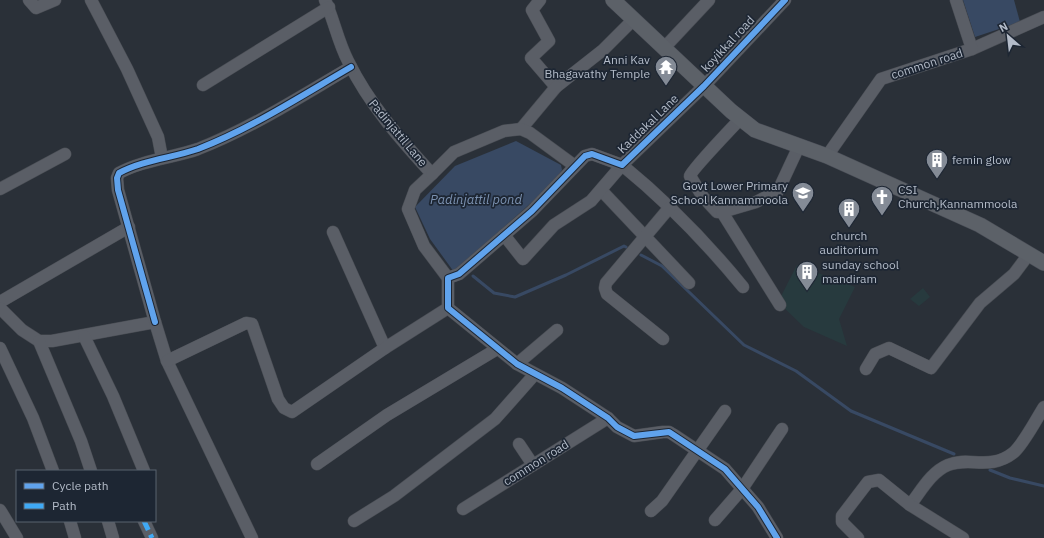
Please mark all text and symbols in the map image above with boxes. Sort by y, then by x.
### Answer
street label: koyikkal road [698,12,757,75]
north arrow [988,16,1028,56]
text: N [997,19,1010,35]
street label: common road [889,45,965,82]
place label: Anni Kav Bhagavathy Temple [544,52,650,81]
temple icon: Anni Kav Bhagavathy Temple [653,54,679,87]
street label: Kaddakal Lane [614,91,681,156]
street label: Padinjattil Lane [366,96,431,170]
building icon: femin glow [924,147,950,180]
place label: femin glow [952,152,1011,167]
place label: Govt Lower Primary School Kannammoola [671,178,789,207]
school or university icon: Govt Lower Primary School Kannammoola [790,180,816,213]
place label: CSI Church,Kannammoola [898,182,1018,211]
church icon: CSI Church,Kannammoola [869,184,895,217]
water label: Padinjattil pond [430,191,522,208]
building icon: church auditorium [836,196,862,229]
place label: church auditorium [820,228,878,257]
place label: sunday school mandiram [822,257,899,286]
building icon: sunday school mandiram [794,259,820,292]
street label: common road [500,436,571,489]
legend [16,470,156,522]
text: Cycle path [52,478,109,493]
text: Path [52,498,77,513]

